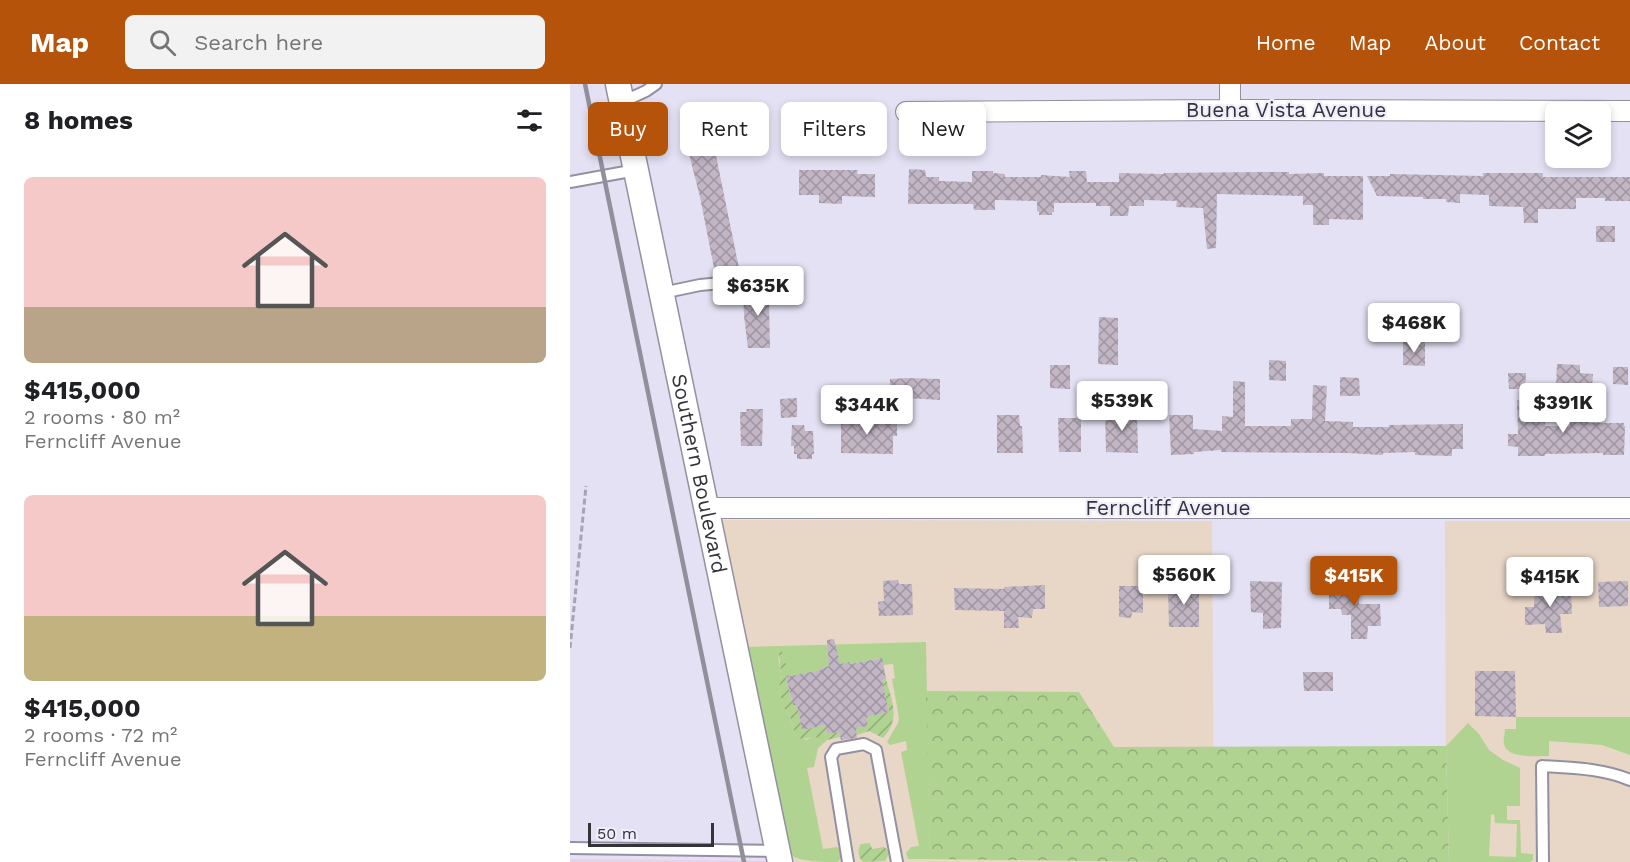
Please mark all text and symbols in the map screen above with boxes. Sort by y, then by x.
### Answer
search box [125,15,545,69]
text: Map [30,26,89,59]
icon: search [146,26,179,59]
text: Search here [194,30,323,55]
text: Home [1256,30,1316,55]
text: Map [1349,30,1392,55]
text: About [1425,30,1486,55]
text: Contact [1519,30,1600,55]
street label: Buena Vista Avenue [1186,97,1386,122]
chip: Buy [588,102,668,156]
chip: Rent [680,102,769,156]
chip: Filters [781,102,887,156]
chip: New [899,102,986,156]
map controls [1545,102,1611,168]
button: layers [1545,102,1611,168]
icon: filters [513,104,546,137]
text: 8 homes [24,105,133,135]
icon: home [231,216,339,324]
pin: $635K [716,266,800,317]
text: $635K [727,273,789,297]
pin: $468K [1372,303,1456,354]
text: $468K [1382,310,1446,334]
street label: Southern Boulevard [667,372,733,576]
text: $415,000 [24,375,141,405]
pin: $539K [1080,381,1164,432]
pin: $391K [1521,383,1605,434]
pin: $344K [825,385,909,436]
text: $539K [1091,388,1153,412]
text: $391K [1533,390,1593,414]
text: $344K [835,392,899,416]
text: 2 rooms · 80 m² [24,405,180,429]
text: Ferncliff Avenue [24,429,182,453]
street label: Ferncliff Avenue [1085,495,1251,520]
icon: home [231,534,339,642]
pin: $560K [1142,555,1226,606]
pin: $415K [1312,556,1396,607]
pin: $415K [1508,557,1592,608]
text: $560K [1152,562,1216,586]
text: $415K [1324,563,1384,587]
text: $415K [1520,564,1580,588]
text: $415,000 [24,693,141,723]
text: 2 rooms · 72 m² [24,723,177,747]
text: Ferncliff Avenue [24,747,182,771]
scale bar [588,820,714,848]
text: 50 m [597,824,637,843]

